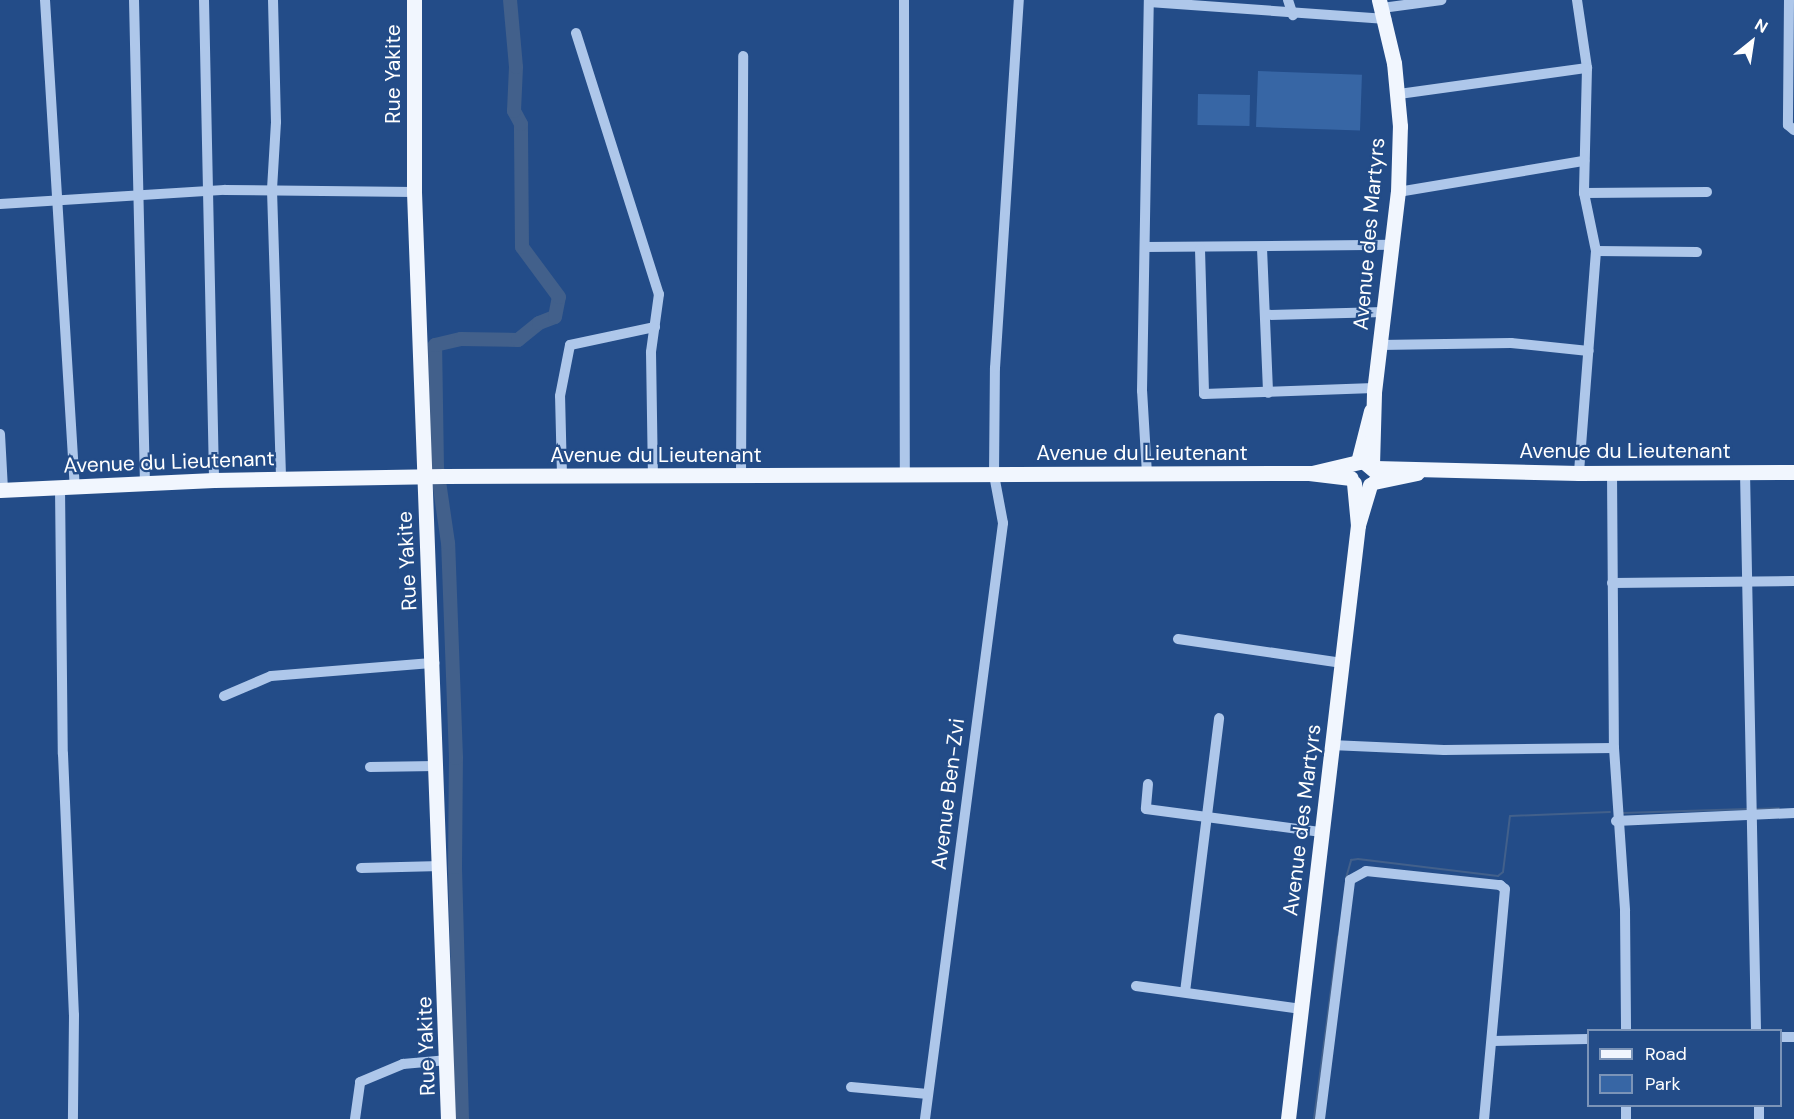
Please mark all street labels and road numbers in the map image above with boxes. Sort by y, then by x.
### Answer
street label: Rue Yakite [380,24,406,124]
street label: Avenue des Martyrs [1348,137,1390,331]
street label: Avenue du Lieutenant [1519,438,1731,464]
street label: Avenue du Lieutenant [1036,440,1248,466]
street label: Avenue du Lieutenant [550,442,762,468]
street label: Avenue du Lieutenant [63,446,275,478]
street label: Rue Yakite [392,511,422,611]
street label: Avenue Ben-Zvi [926,717,970,871]
street label: Avenue des Martyrs [1278,723,1326,917]
street label: Rue Yakite [412,996,440,1096]

